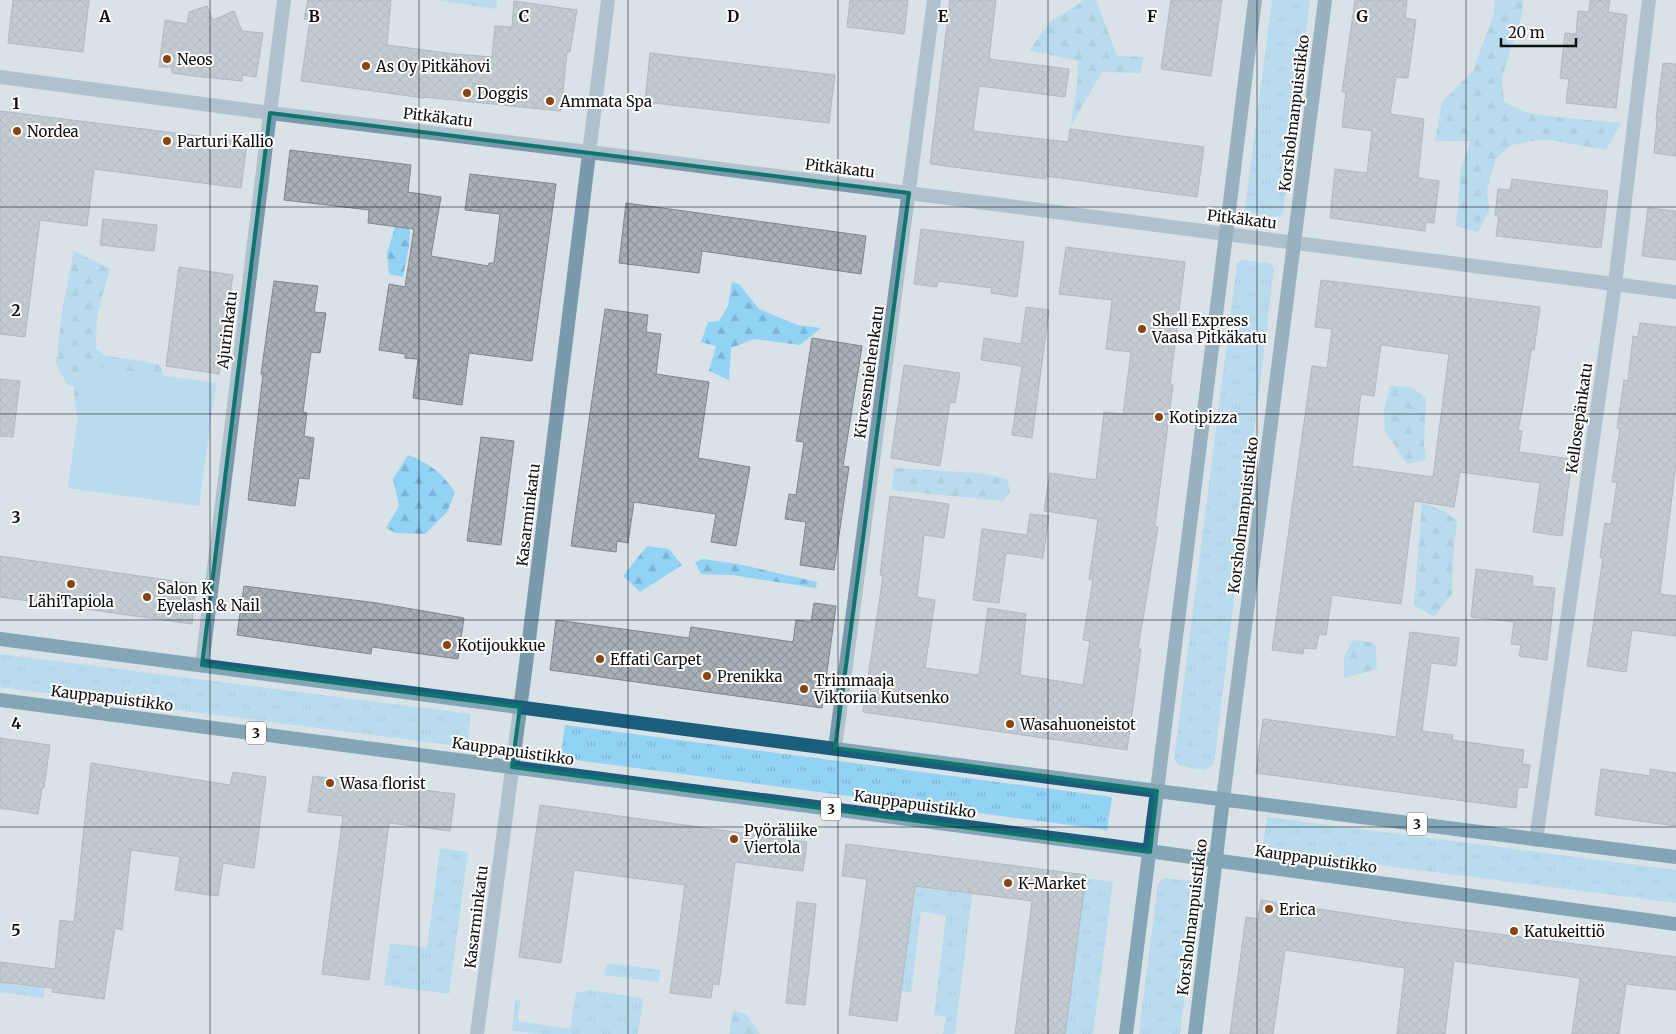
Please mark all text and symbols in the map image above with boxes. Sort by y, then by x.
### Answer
text: A [98,6,111,26]
text: B [308,6,320,26]
text: C [519,6,529,26]
text: D [727,6,739,26]
text: E [938,6,949,26]
text: F [1147,6,1157,26]
text: G [1356,6,1368,26]
scale bar [1501,15,1576,47]
text: 20 m [1508,23,1545,42]
street label: Korsholmanpuistikko [1275,33,1313,192]
place label: Neos [177,50,213,69]
marker: Neos [161,53,173,65]
place label: As Oy Pitkähovi [375,57,491,76]
marker: As Oy Pitkähovi [360,60,372,72]
place label: Doggis [477,84,528,103]
marker: Doggis [461,87,473,99]
place label: Ammata Spa [559,92,652,111]
text: 1 [12,93,20,113]
marker: Ammata Spa [544,95,556,107]
street label: Pitkäkatu [402,103,474,131]
place label: Nordea [27,122,78,141]
marker: Nordea [11,125,23,137]
place label: Parturi Kallio [177,132,274,151]
marker: Parturi Kallio [161,135,173,147]
street label: Pitkäkatu [804,154,876,182]
street label: Pitkäkatu [1206,205,1278,233]
street label: Ajurinkatu [213,290,241,371]
text: 2 [11,300,21,320]
street label: Kirvesmiehenkatu [850,304,888,440]
place label: Shell Express Vaasa Pitkäkatu [1151,311,1267,347]
marker: Shell Express Vaasa Pitkäkatu [1136,323,1148,335]
street label: Kellosepänkatu [1562,361,1596,475]
place label: Kotipizza [1169,408,1238,427]
marker: Kotipizza [1153,411,1165,423]
street label: Korsholmanpuistikko [1224,435,1262,594]
street label: Kasarminkatu [512,462,544,568]
text: 3 [11,507,21,527]
marker: LähiTapiola [65,578,77,590]
place label: Salon K Eyelash & Nail [157,579,260,615]
marker: Salon K Eyelash & Nail [141,591,153,603]
place label: LähiTapiola [28,592,114,611]
place label: Kotijoukkue [457,636,546,655]
marker: Kotijoukkue [441,639,453,651]
place label: Effati Carpet [610,650,702,669]
marker: Effati Carpet [594,653,606,665]
place label: Prenikka [717,667,783,686]
marker: Prenikka [701,670,713,682]
place label: Trimmaaja Viktoriia Kutsenko [813,671,949,707]
street label: Kauppapuistikko [50,681,175,715]
marker: Trimmaaja Viktoriia Kutsenko [798,683,810,695]
text: 4 [11,713,21,733]
place label: Wasahuoneistot [1019,715,1136,734]
marker: Wasahuoneistot [1004,718,1016,730]
road number: 3 [246,721,266,744]
street label: Kauppapuistikko [451,733,576,769]
place label: Wasa florist [339,774,426,793]
marker: Wasa florist [324,777,336,789]
street label: Kauppapuistikko [853,786,978,822]
road number: 3 [821,798,841,821]
road number: 3 [1407,812,1427,836]
place label: Pyöräliike Viertola [743,821,817,857]
marker: Pyöräliike Viertola [728,833,740,845]
street label: Korsholmanpuistikko [1173,837,1211,996]
street label: Kauppapuistikko [1254,841,1379,877]
street label: Kasarminkatu [460,864,492,970]
place label: K-Market [1018,874,1086,893]
marker: K-Market [1002,877,1014,889]
place label: Erica [1279,900,1316,919]
marker: Erica [1263,903,1275,915]
text: 5 [11,920,21,940]
place label: Katukeittiö [1524,922,1605,941]
marker: Katukeittiö [1508,925,1520,937]

